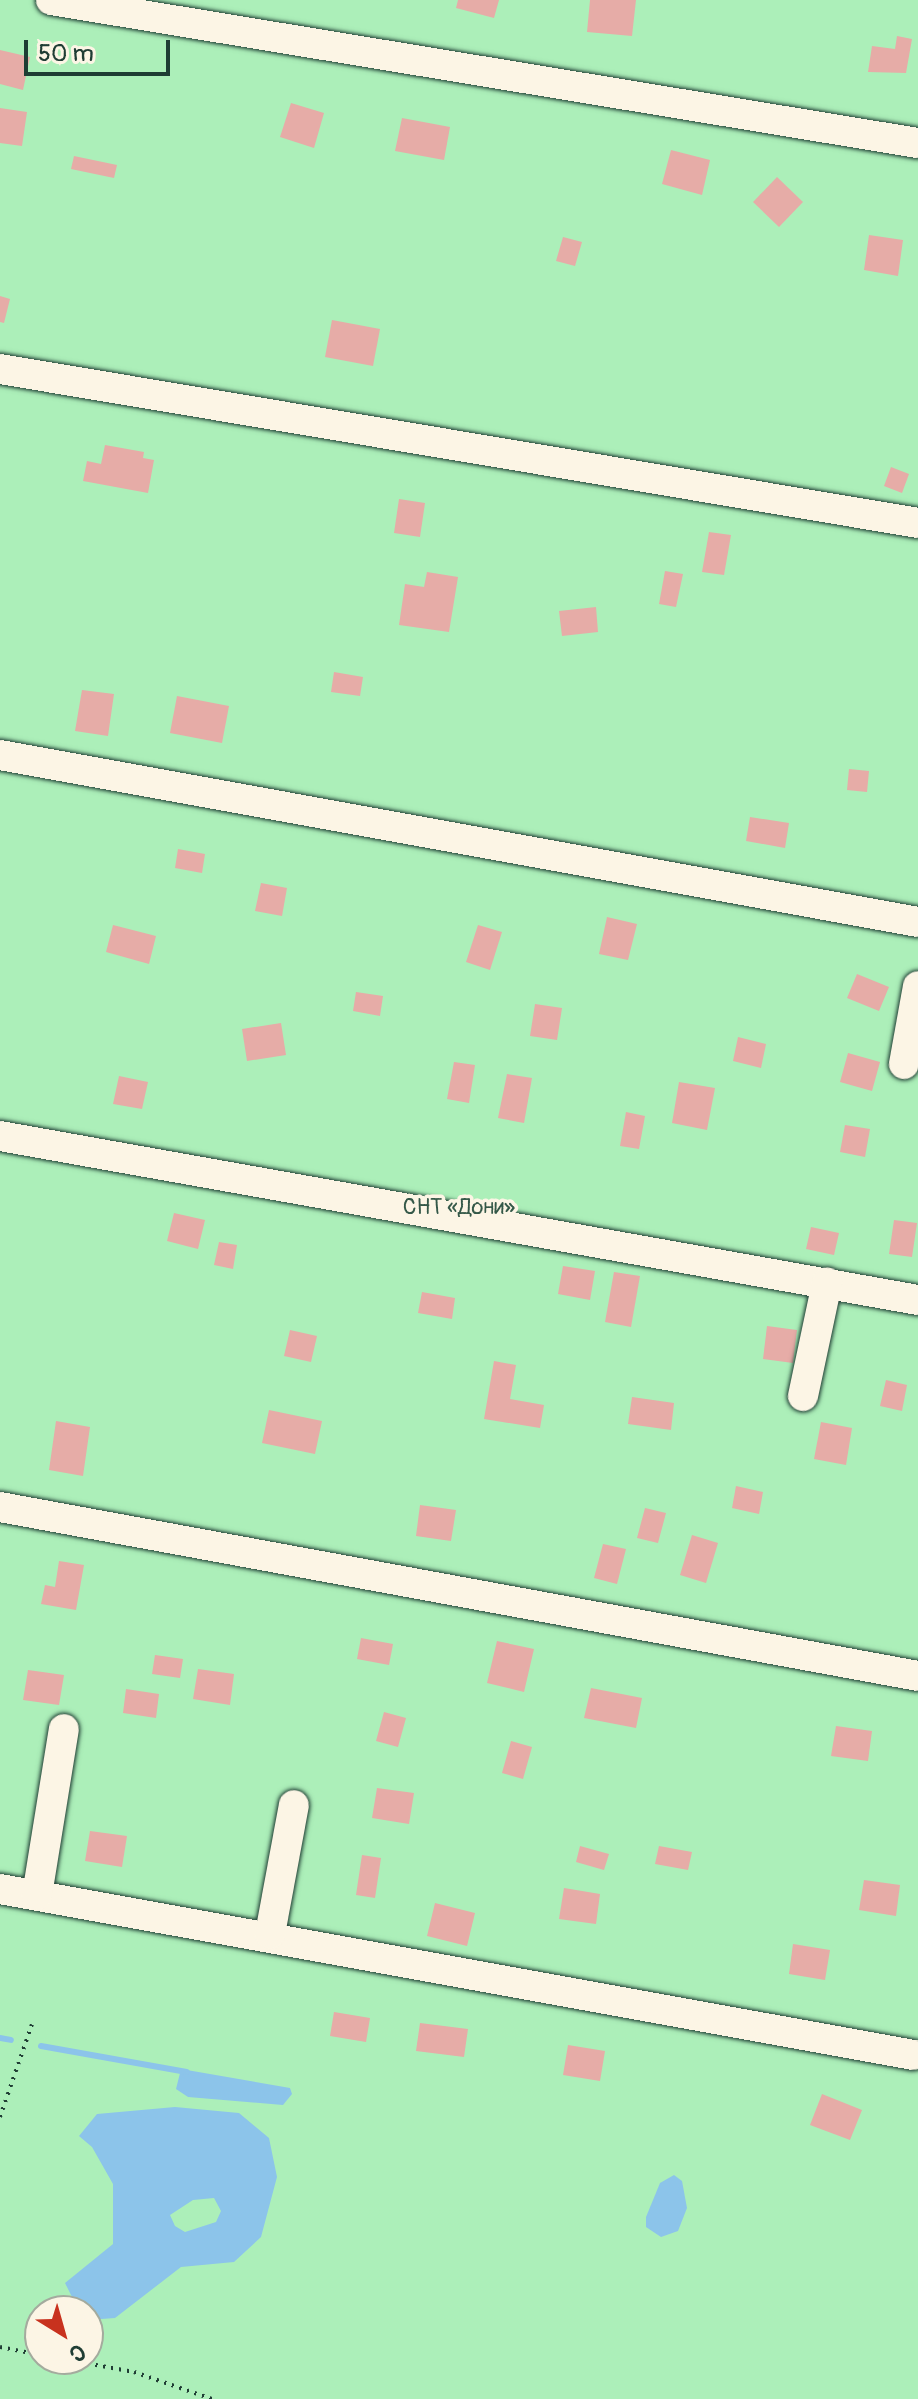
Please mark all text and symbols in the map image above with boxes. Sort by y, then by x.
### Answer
scale bar [28,24,174,74]
text: 50 m [38,39,94,68]
park label: СНТ «Дони» [403,1195,515,1221]
north arrow [24,2295,104,2375]
text: С [63,2337,91,2368]

